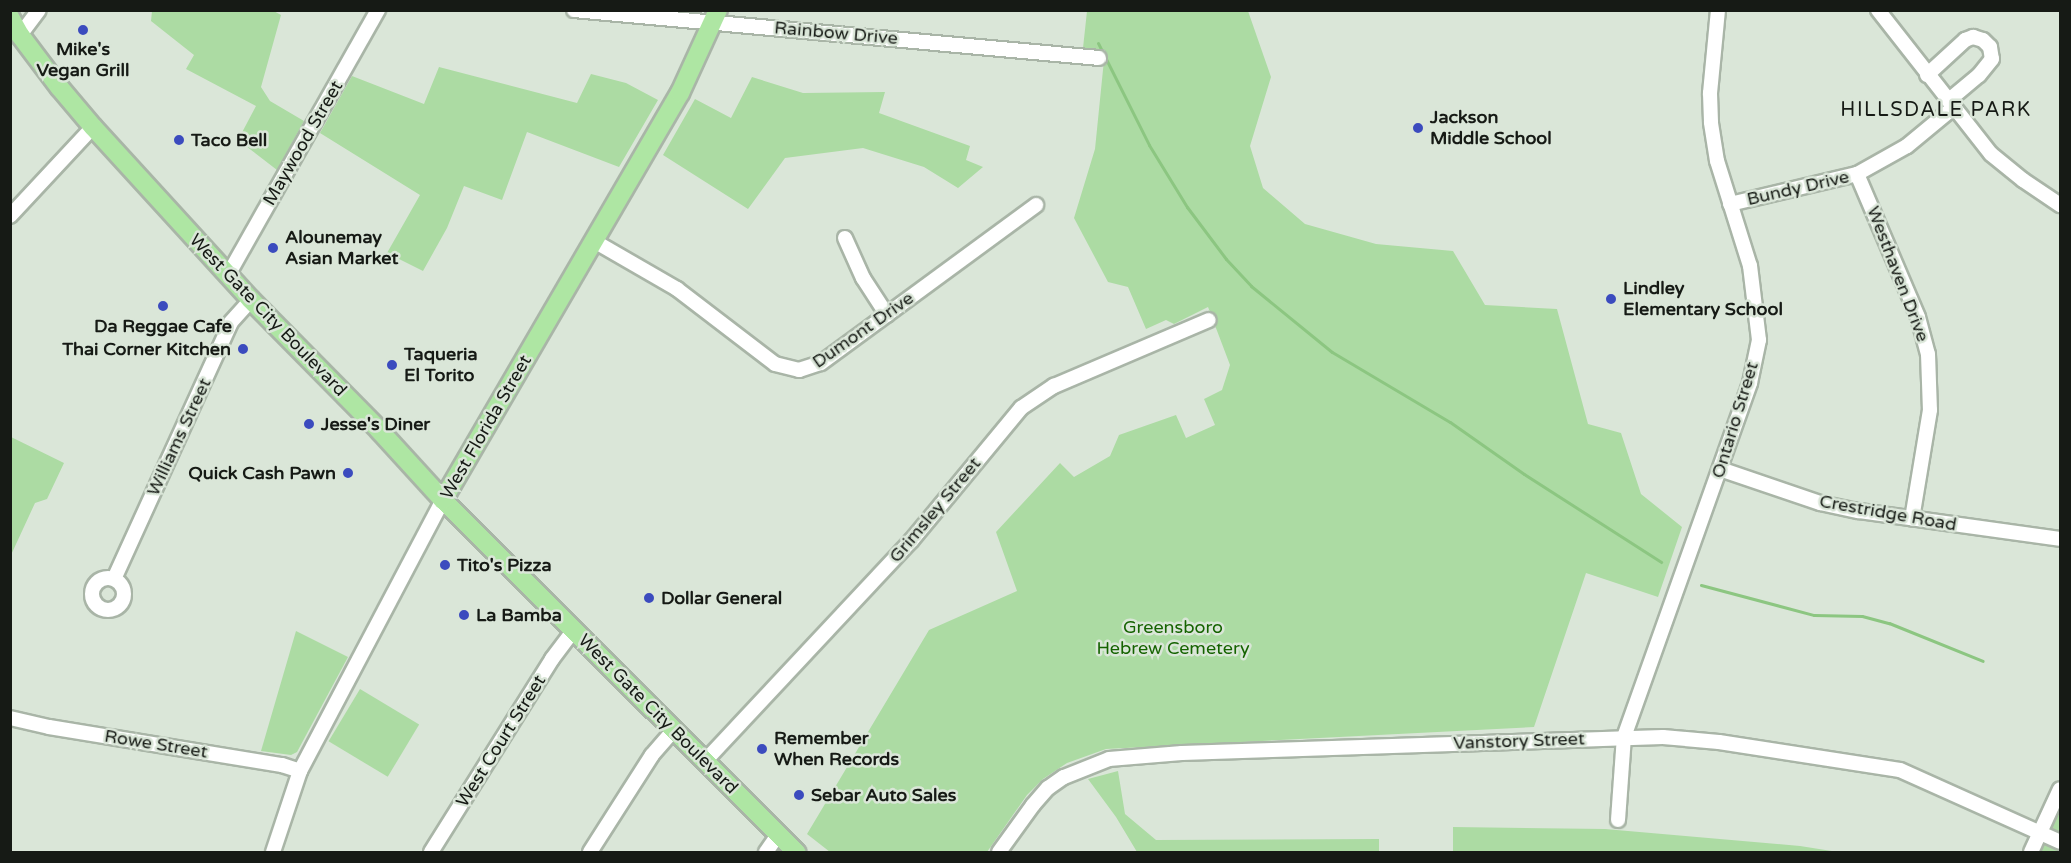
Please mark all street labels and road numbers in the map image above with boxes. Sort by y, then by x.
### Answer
street label: Rainbow Drive [773,17,899,49]
street label: Maywood Street [259,77,347,209]
street label: Bundy Drive [1745,166,1851,210]
street label: Westhaven Drive [1862,203,1934,345]
street label: West Gate City Boulevard [185,229,351,401]
street label: Dumont Drive [808,287,918,373]
street label: West Florida Street [436,351,536,503]
street label: Ontario Street [1707,359,1763,481]
street label: Williams Street [142,375,216,499]
street label: Grimsley Street [885,453,985,567]
street label: Crestridge Road [1818,490,1958,536]
street label: West Gate City Boulevard [574,630,742,798]
street label: West Court Street [452,671,550,811]
street label: Rowe Street [103,725,209,763]
street label: Vanstory Street [1453,728,1585,754]

